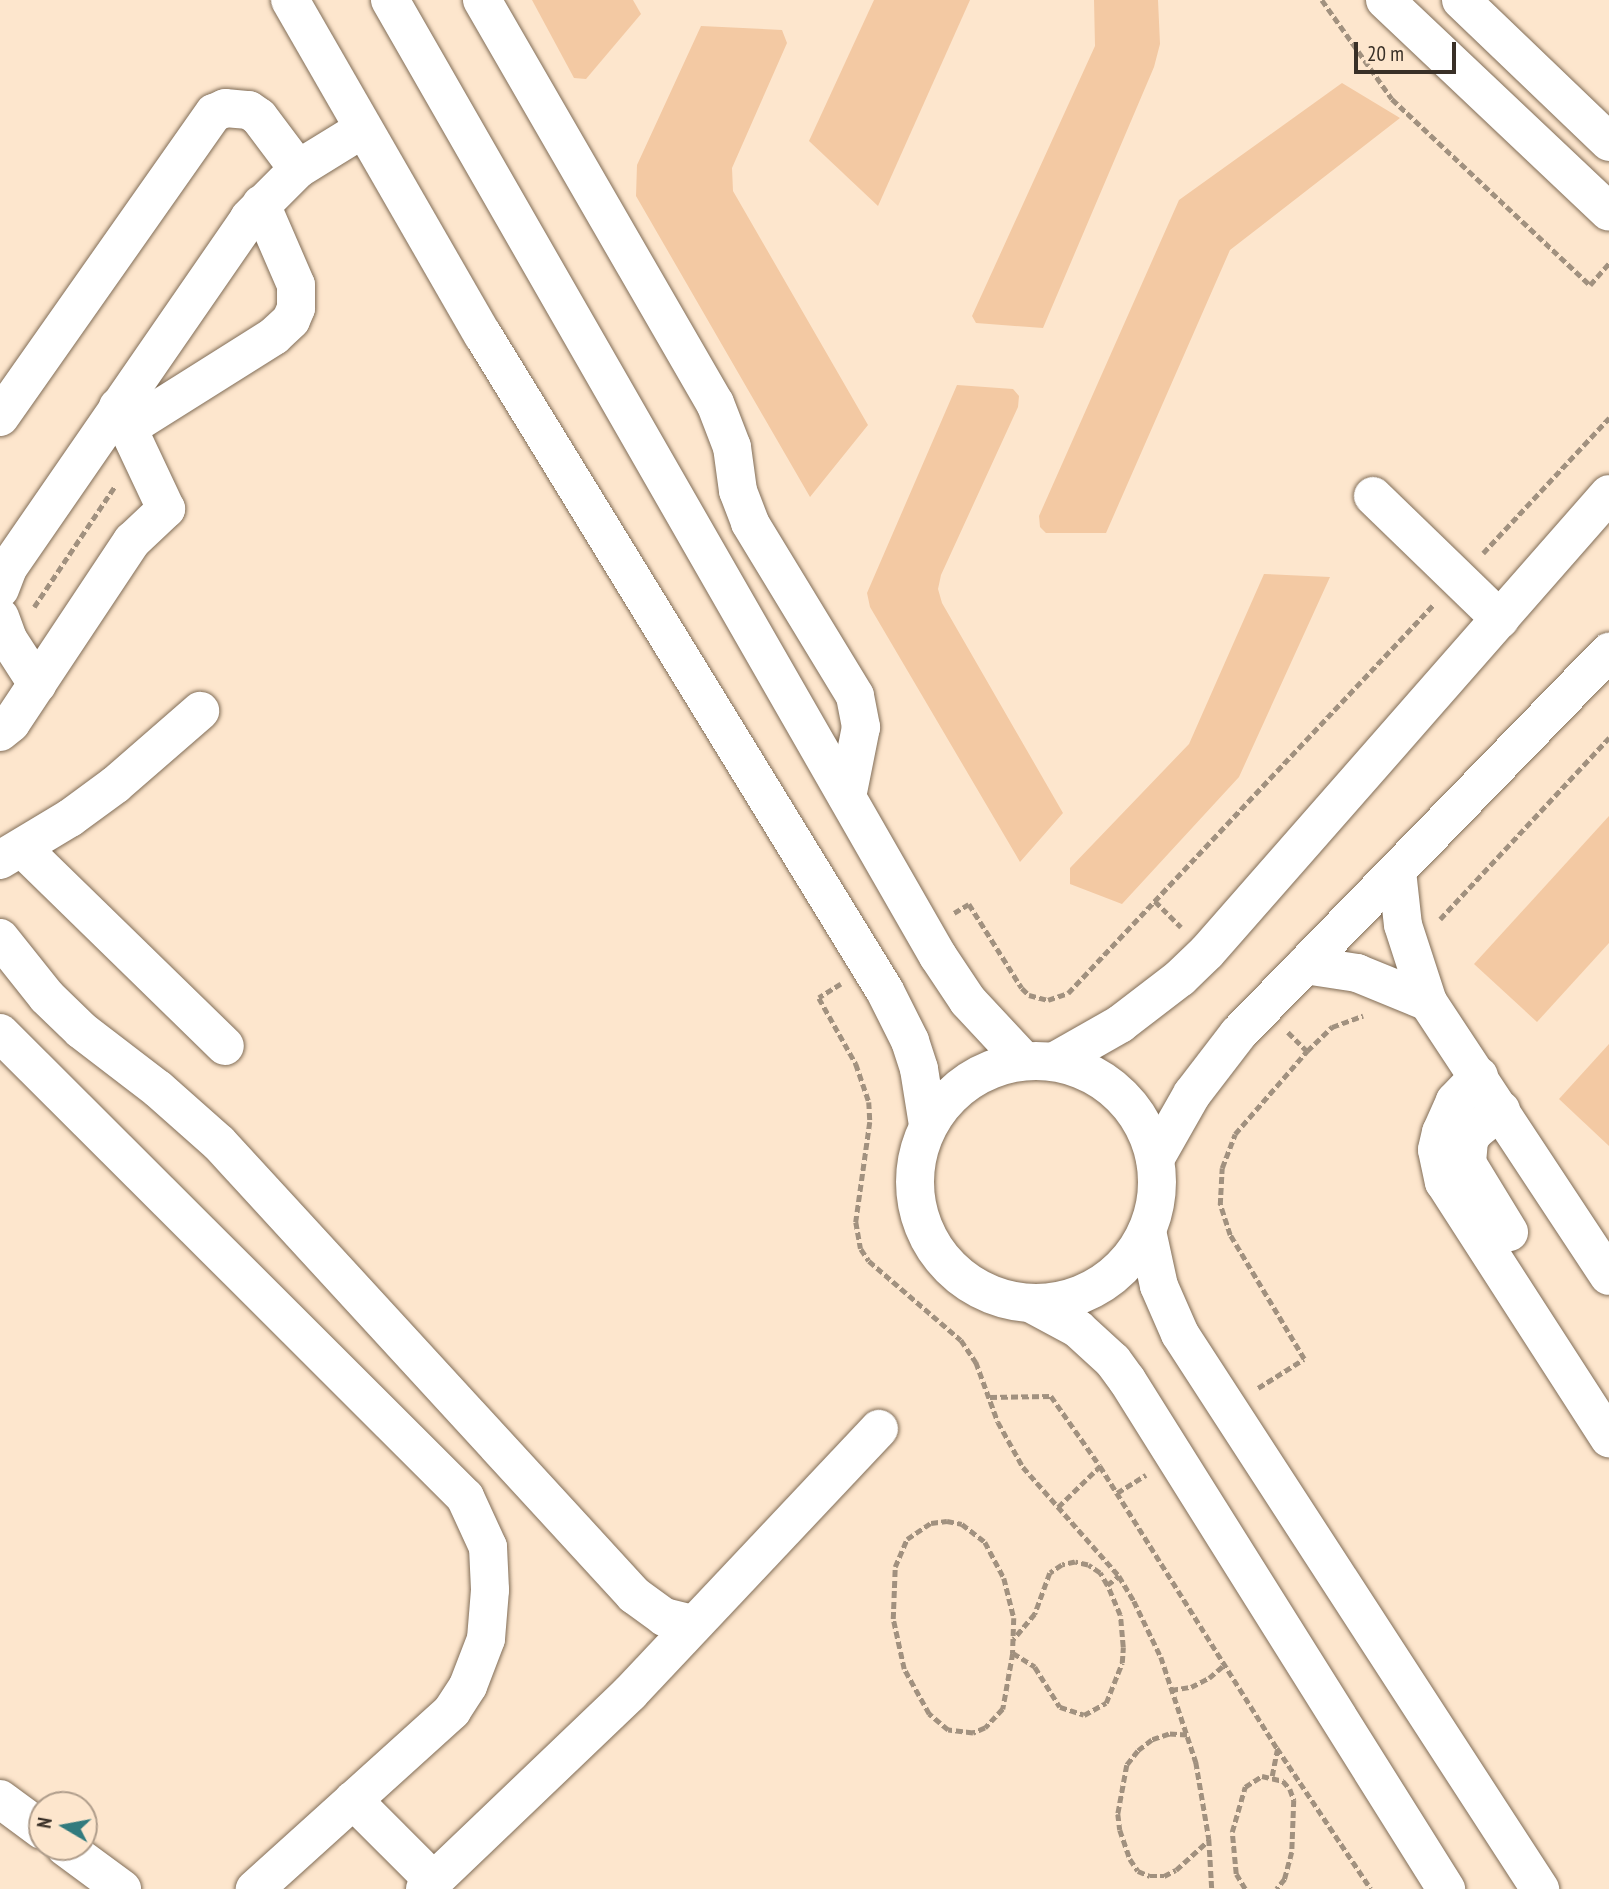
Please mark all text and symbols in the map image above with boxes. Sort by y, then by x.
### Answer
scale bar [1357,28,1458,72]
text: 20 m [1367,40,1404,67]
north arrow [28,1791,98,1861]
text: N [32,1816,57,1830]

